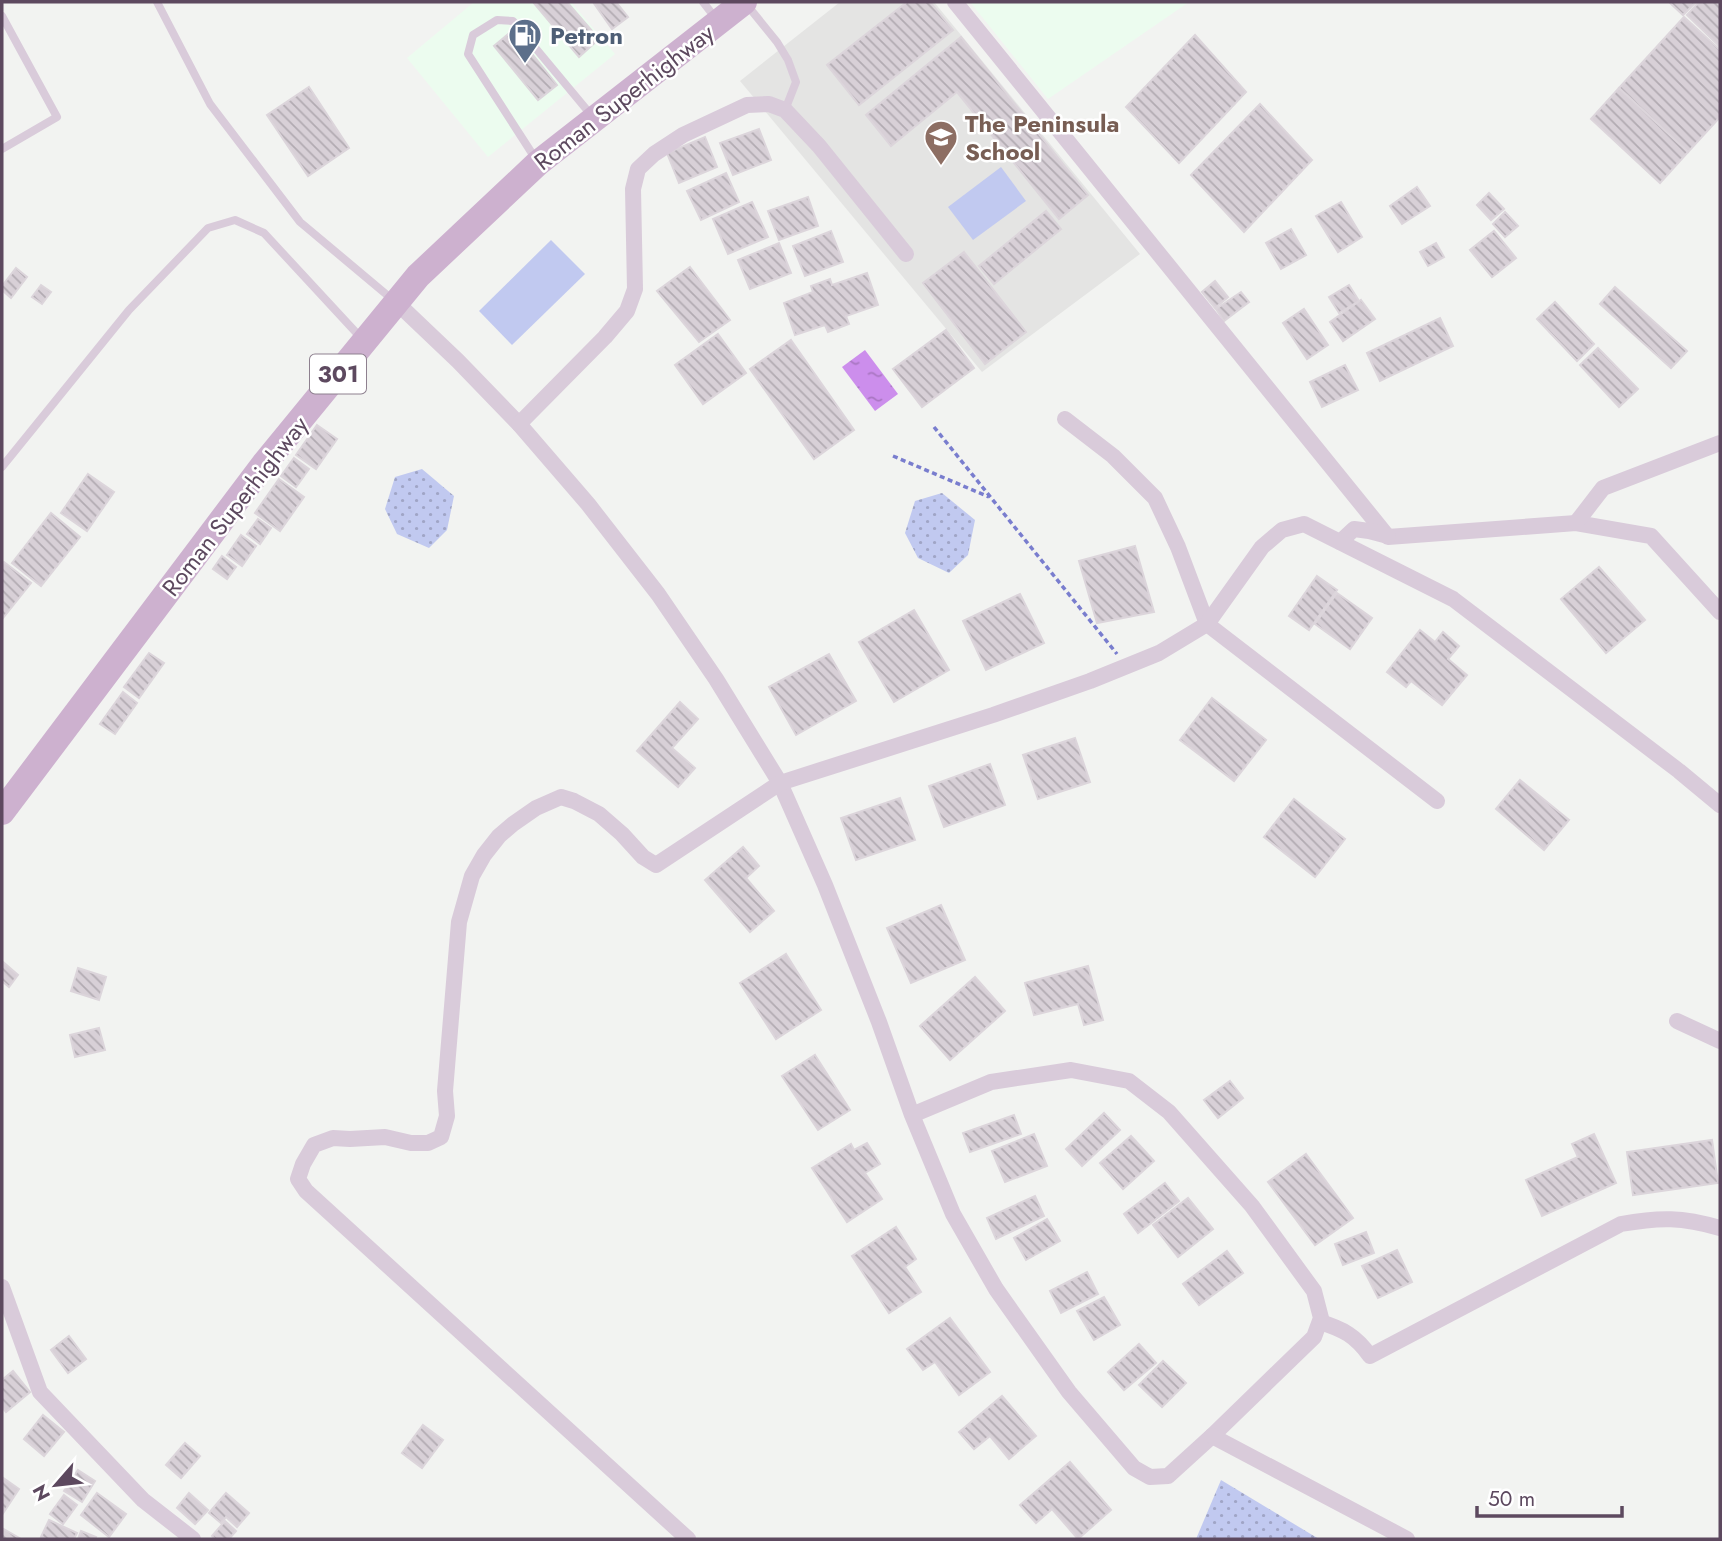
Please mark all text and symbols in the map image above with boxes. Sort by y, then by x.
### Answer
street label: Roman Superhighway [527,15,722,178]
fuel station icon: Petron [506,16,544,65]
place label: Petron [550,18,623,53]
place label: The Peninsula School [965,106,1119,169]
school or university icon: The Peninsula School [922,118,960,167]
road number: 301 [310,354,366,394]
street label: Roman Superhighway [154,408,317,603]
north arrow [21,1450,91,1520]
scale bar [1477,1474,1622,1518]
text: N [26,1480,57,1506]
text: 50 m [1488,1484,1535,1514]

